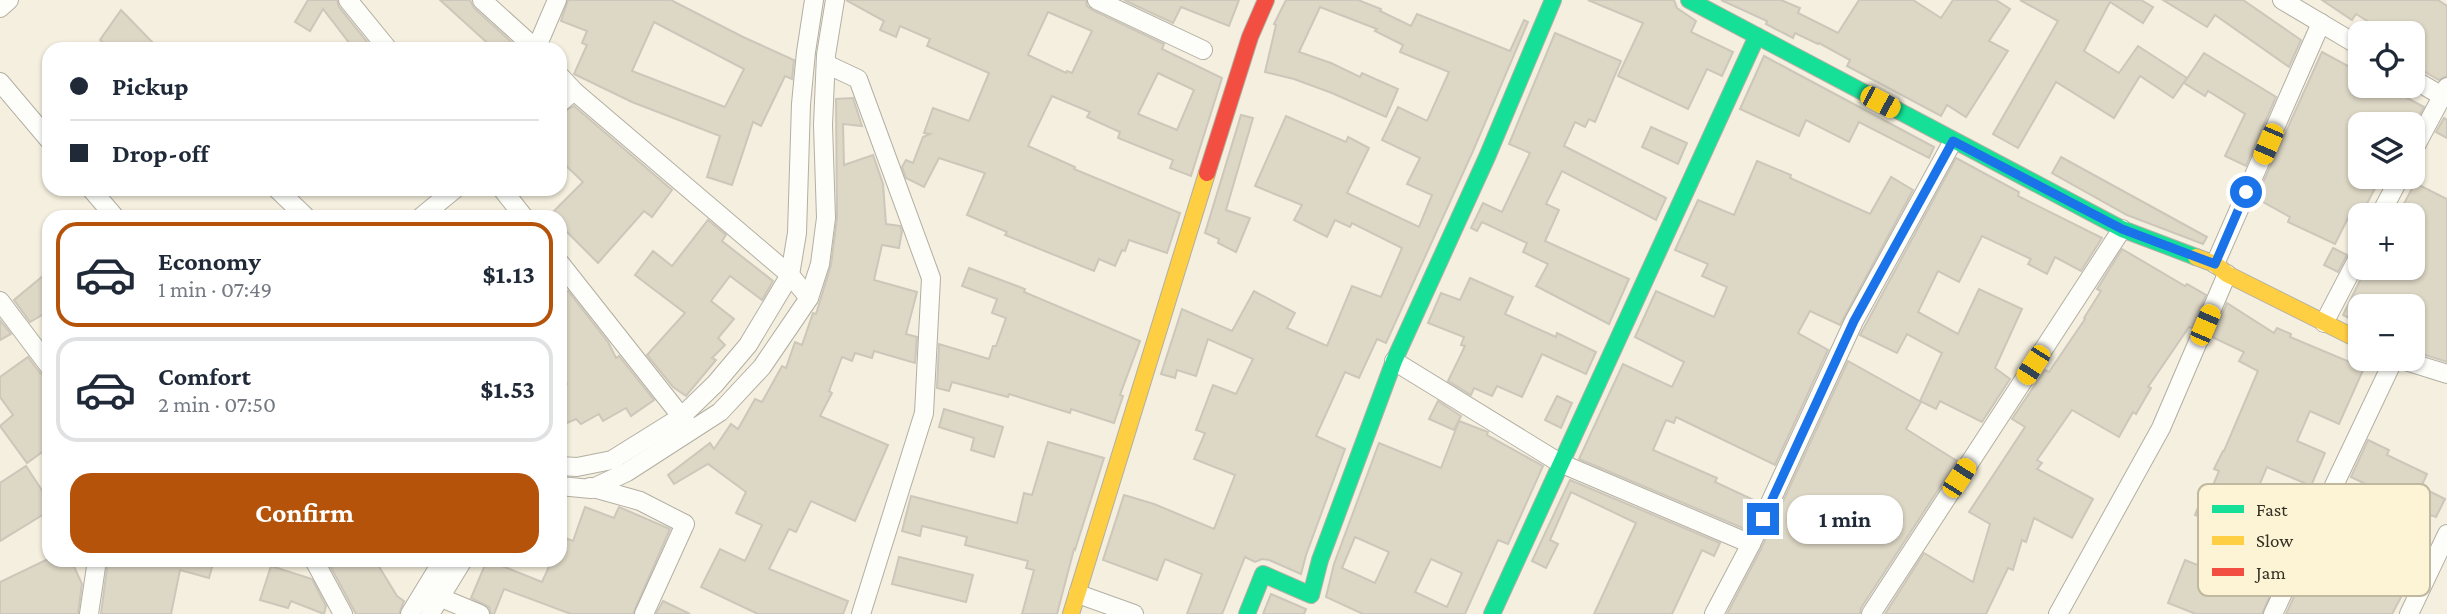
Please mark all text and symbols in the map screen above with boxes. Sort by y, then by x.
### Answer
map controls [2348,21,2425,371]
button: locate [2348,21,2425,98]
text: Pickup [112,72,189,101]
car [1857,83,1904,121]
button: layers [2348,112,2425,189]
car [2251,121,2286,167]
text: Drop-off [112,139,209,168]
route start [2230,176,2262,208]
button: + [2348,203,2425,280]
icon: car [74,243,137,306]
text: Economy [158,247,261,276]
text: $1.13 [483,260,535,289]
text: 1 min · 07:49 [158,276,272,302]
button: − [2348,294,2425,371]
car [2188,302,2223,348]
car [2013,342,2054,388]
icon: car [74,358,137,421]
text: Comfort [158,362,251,391]
text: $1.53 [480,375,535,404]
text: 2 min · 07:50 [158,391,276,417]
car [1939,455,1980,501]
button: Confirm [70,473,539,553]
legend [2198,484,2430,596]
callout: 1 min [1788,494,1903,544]
text: Fast [2256,499,2288,520]
route end [1747,503,1779,535]
text: 1 min [1819,506,1871,532]
text: Slow [2256,530,2293,551]
text: Jam [2254,562,2286,583]

